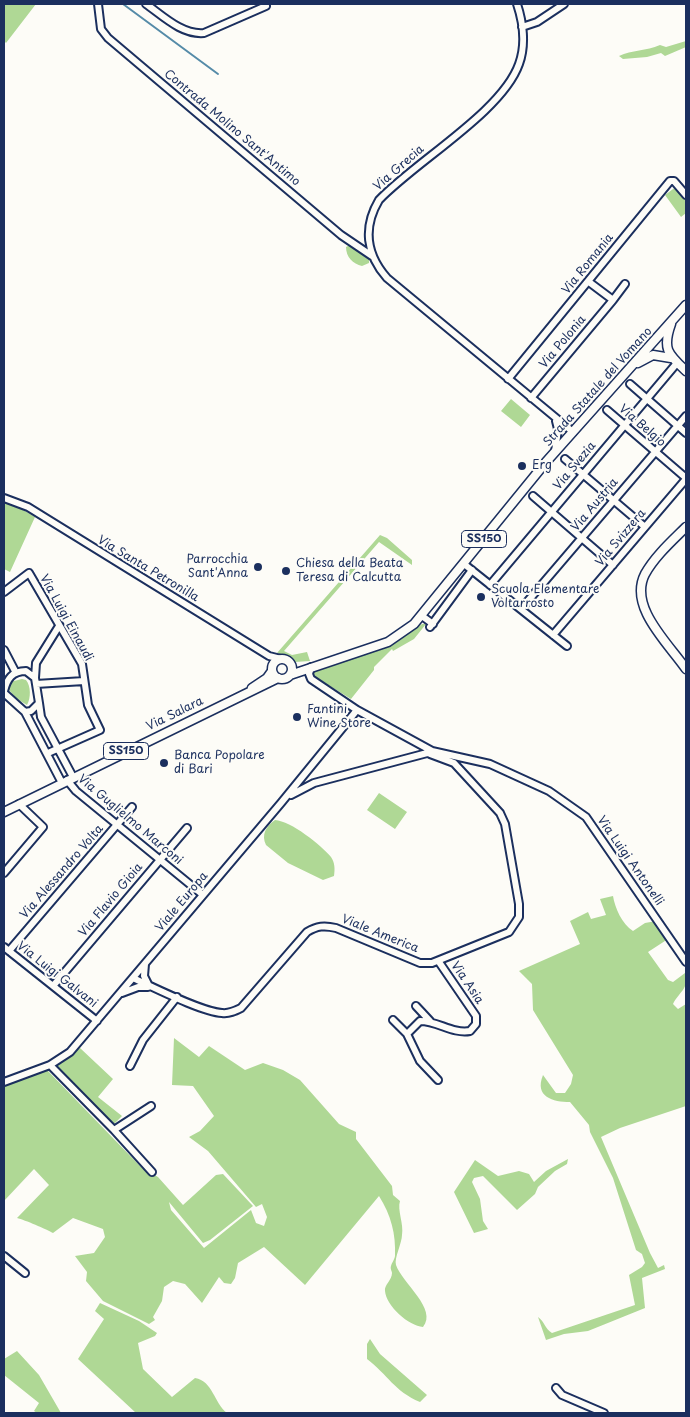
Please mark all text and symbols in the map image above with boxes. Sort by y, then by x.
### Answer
street label: Contrada Molino Sant'Antimo [161,67,303,189]
street label: Via Grecia [371,142,427,194]
street label: Via Romania [559,231,617,297]
street label: Via Polonia [537,313,589,371]
street label: Strada Statale del Vomano [541,325,655,449]
street label: Via Belgio [616,402,668,450]
street label: Via Svezia [551,439,599,493]
place label: Erg [532,459,552,473]
marker: Erg [516,460,528,472]
street label: Via Austria [569,475,621,535]
street label: Via Svizzera [593,506,649,570]
road number: SS150 [462,530,506,548]
street label: Via Santa Petronilla [95,533,201,605]
place label: Parrocchia Sant'Anna [187,553,248,581]
place label: Chiesa della Beata Teresa di Calcutta [296,557,403,585]
marker: Parrocchia Sant'Anna [252,561,264,573]
marker: Chiesa della Beata Teresa di Calcutta [280,565,292,577]
street label: Via Luigi Einaudi [36,572,96,664]
place label: Scuola Elementare Voltarrosto [491,583,599,611]
marker: Scuola Elementare Voltarrosto [475,591,487,603]
street label: Via Salara [144,694,206,734]
place label: Fantini Wine Store [307,703,371,731]
marker: Fantini Wine Store [291,711,303,723]
road number: SS150 [104,742,148,759]
place label: Banca Popolare di Bari [174,749,265,777]
marker: Banca Popolare di Bari [158,757,170,769]
street label: Via Guglielmo Marconi [75,772,185,868]
street label: Via Luigi Antonelli [594,814,666,908]
street label: Via Alessandro Volta [17,822,107,922]
street label: Via Flavio Gioia [76,860,146,940]
street label: Viale Europa [153,869,211,935]
street label: Viale America [339,912,421,956]
street label: Via Luigi Galvani [14,939,100,1011]
street label: Via Asia [448,959,486,1007]

